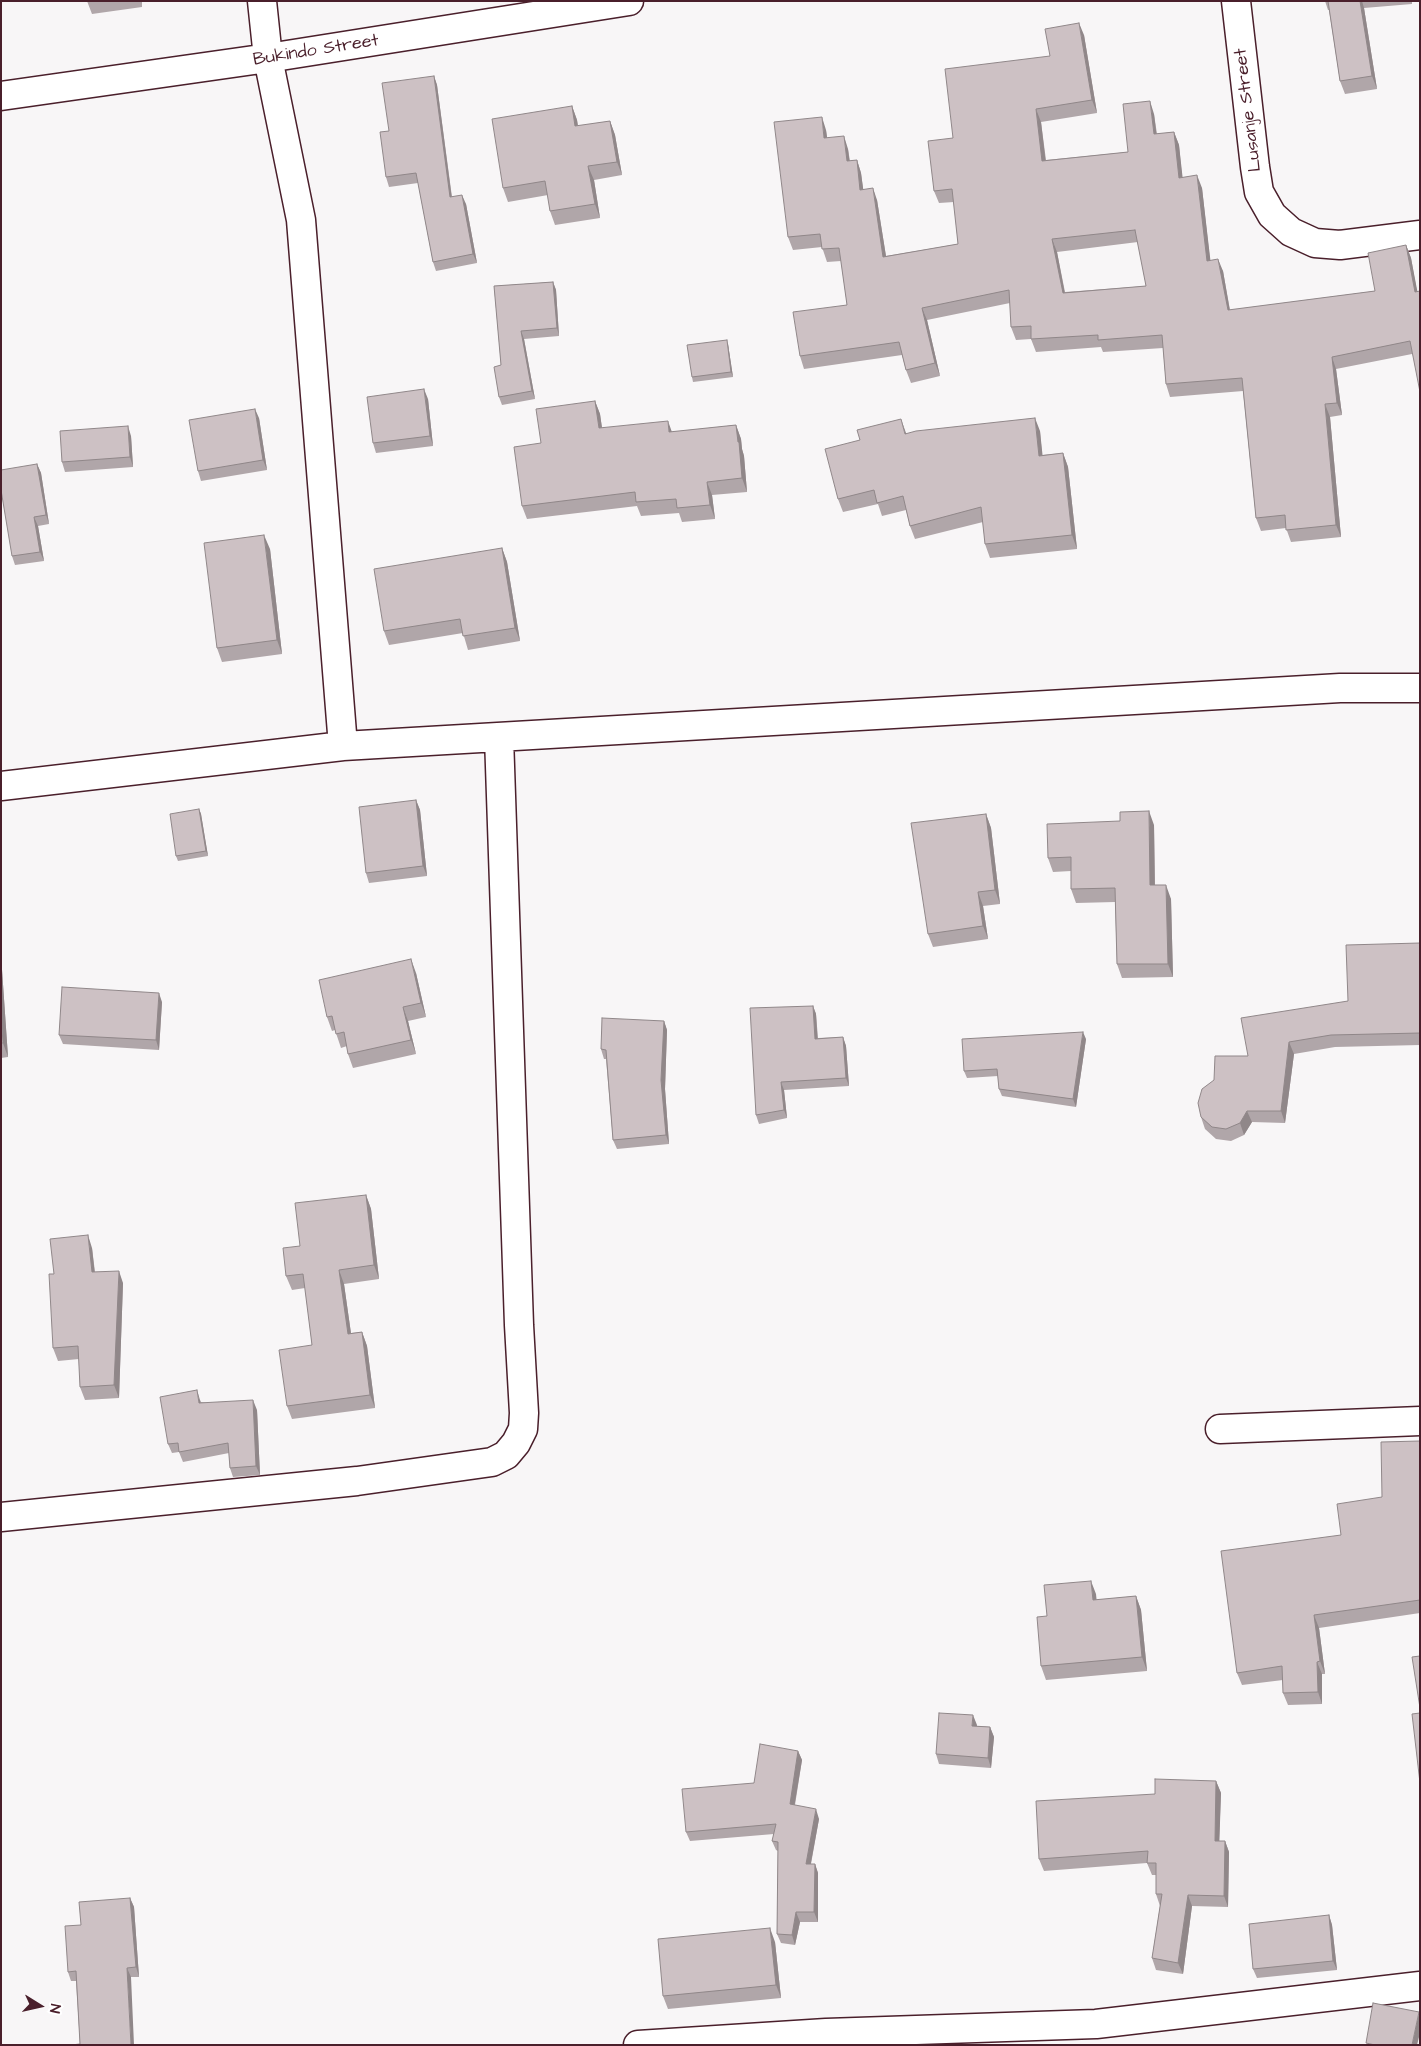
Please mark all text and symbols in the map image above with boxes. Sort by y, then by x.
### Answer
street label: Bukindo Street [252,30,380,72]
street label: Lusanje Street [1231,47,1267,173]
north arrow [15,1981,65,2031]
text: N [44,2003,65,2015]

